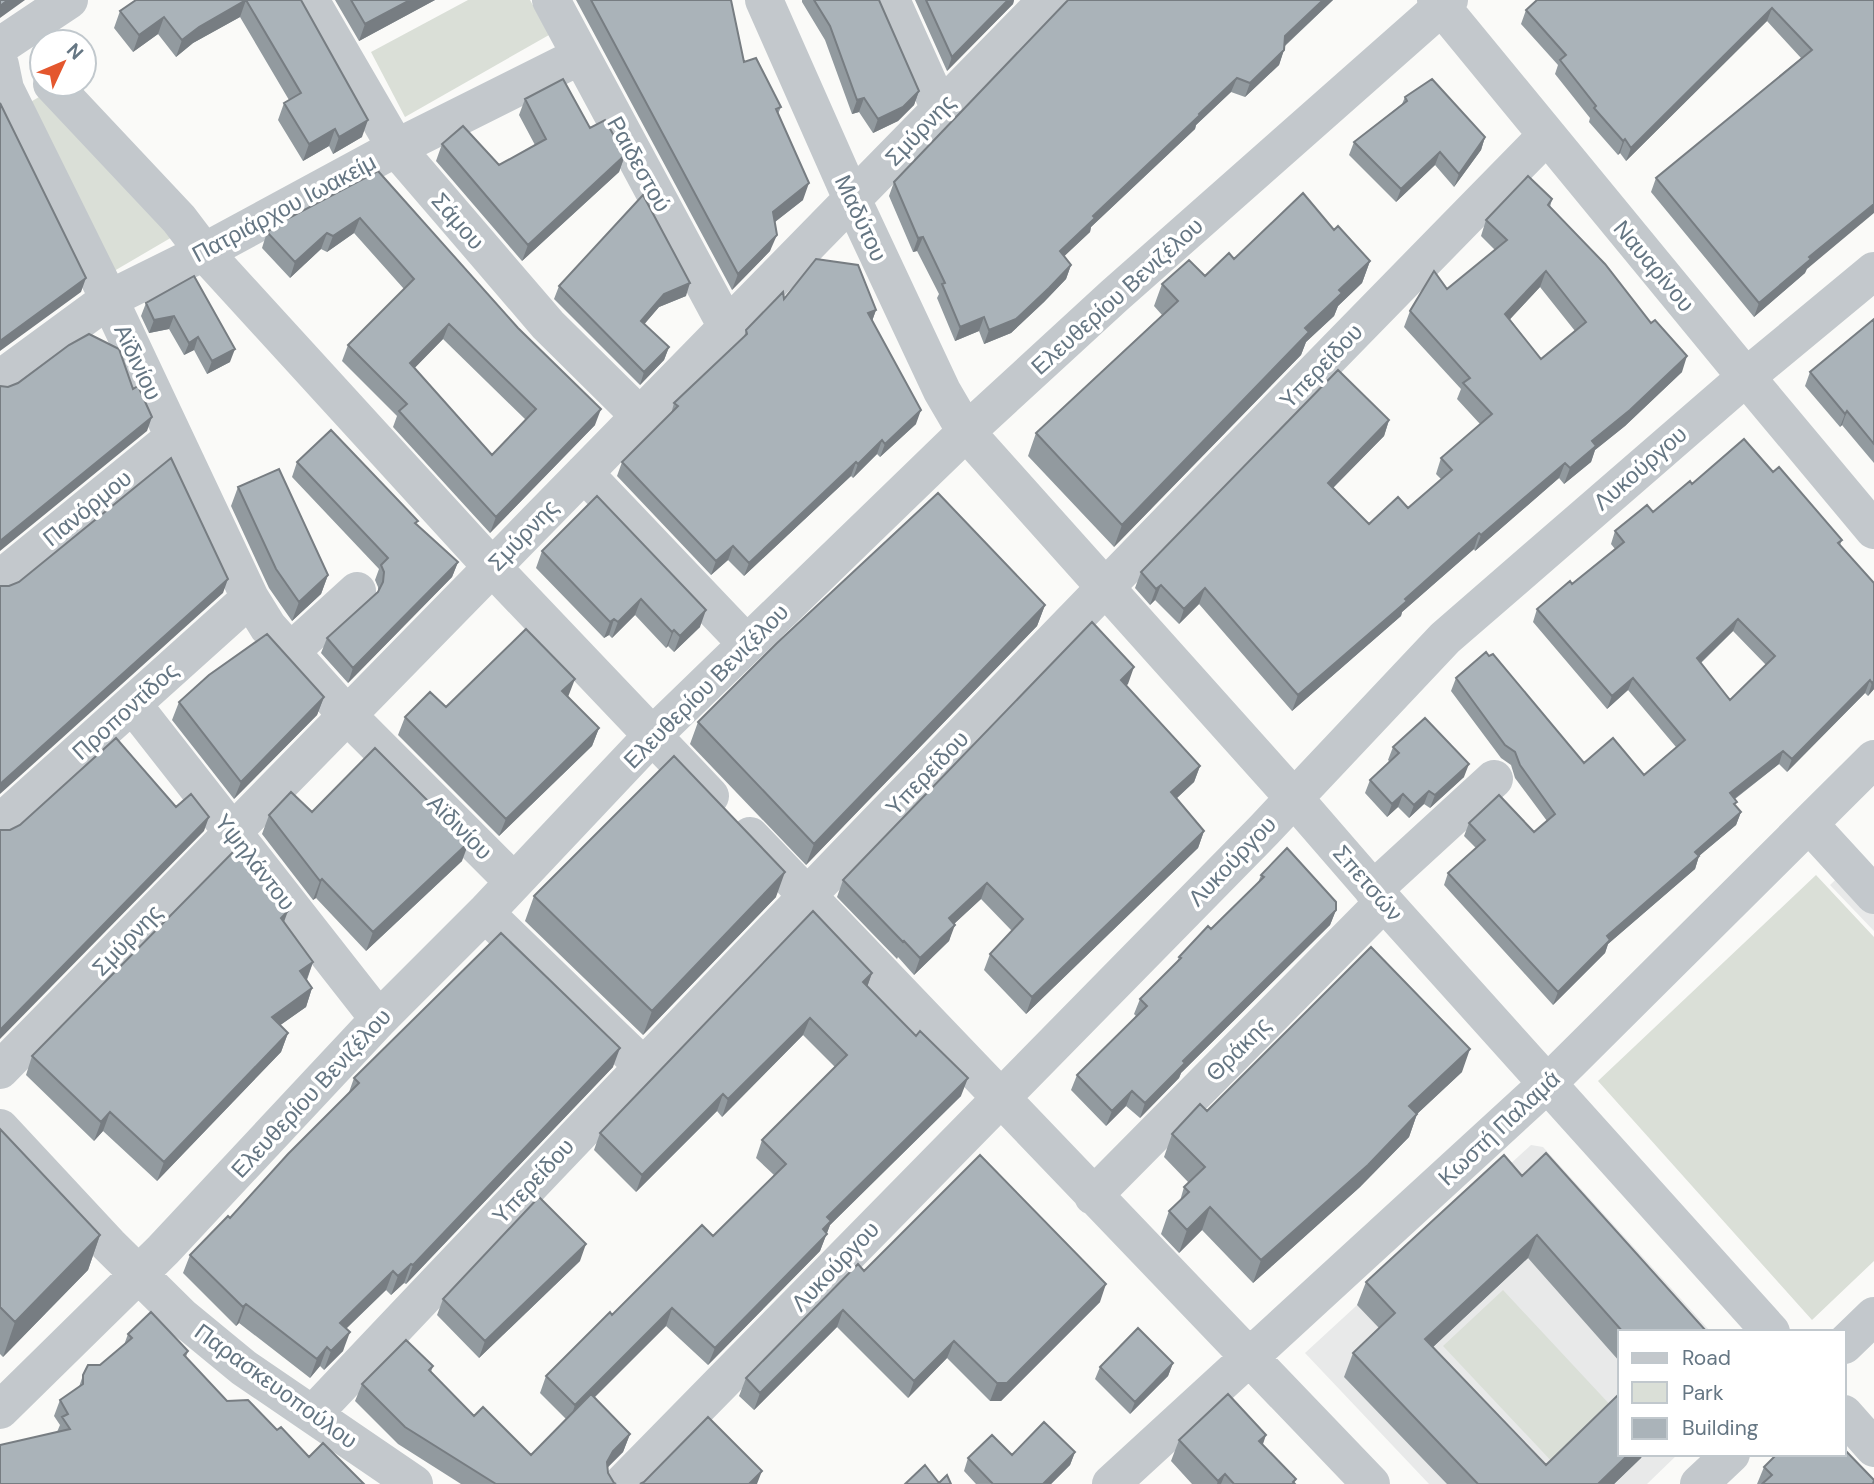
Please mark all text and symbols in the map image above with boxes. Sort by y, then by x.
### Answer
north arrow [28,28,98,98]
text: N [61,38,89,65]
street label: Σμύρνης [878,88,962,172]
street label: Ραιδεστού [600,111,678,217]
street label: Πατριάρχου Ιωακείμ [187,147,381,269]
street label: Μαδύτου [828,170,894,266]
street label: Σάμου [425,186,491,256]
street label: Ελευθερίου Βενιζέλου [1025,211,1209,381]
street label: Ναυαρίνου [1607,214,1701,318]
street label: Υπερείδου [1273,317,1369,415]
street label: Αϊδινίου [107,319,169,405]
street label: Λυκούργου [1587,419,1693,517]
street label: Πανόρμου [36,463,138,553]
street label: Σμύρνης [481,493,565,577]
street label: Ελευθερίου Βενιζέλου [617,597,795,775]
street label: Προποντίδος [66,656,184,766]
street label: Υπερείδου [879,724,975,822]
street label: Αϊδινίου [421,788,499,866]
street label: Υψηλάντου [208,808,302,916]
street label: Λυκούργου [1181,809,1283,913]
street label: Σπετσών [1327,839,1409,927]
street label: Σμύρνης [85,898,169,982]
street label: Ελευθερίου Βενιζέλου [224,1002,398,1184]
street label: Θράκης [1199,1010,1277,1088]
street label: Κωστή Παλαμά [1432,1064,1566,1192]
street label: Υπερείδου [486,1132,580,1230]
street label: Λυκούργου [784,1214,886,1318]
street label: Παρασκευοπούλου [189,1317,363,1455]
legend [1618,1330,1846,1456]
text: Road [1682,1344,1731,1372]
text: Park [1682,1379,1724,1407]
text: Building [1682,1414,1759,1442]

